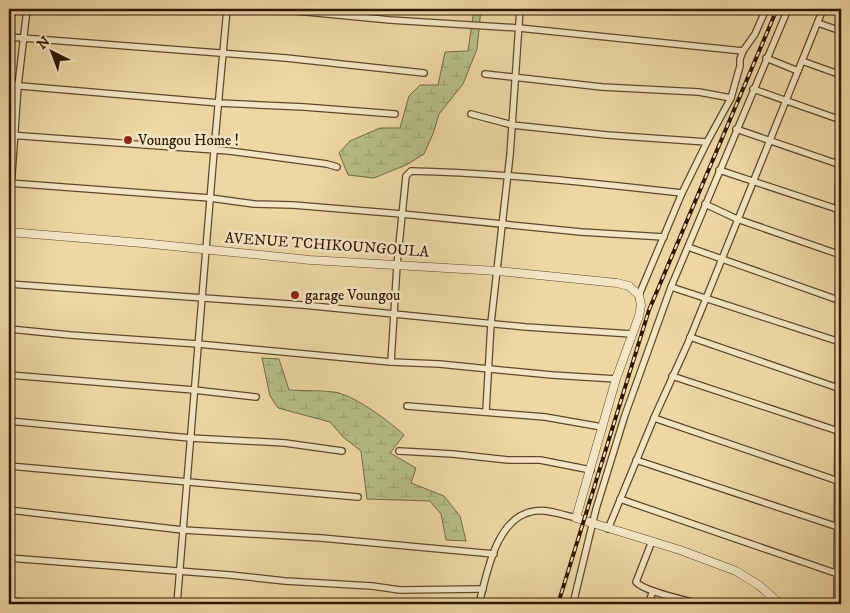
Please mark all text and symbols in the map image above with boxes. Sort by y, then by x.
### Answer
north arrow [28,28,78,78]
text: N [34,32,55,54]
place label: Voungou Home ! [137,131,239,150]
marker: Voungou Home ! [122,134,134,146]
street label: AVENUE TCHIKOUNGOULA [224,228,430,262]
place label: garage Voungou [305,286,400,305]
marker: garage Voungou [289,289,301,301]

